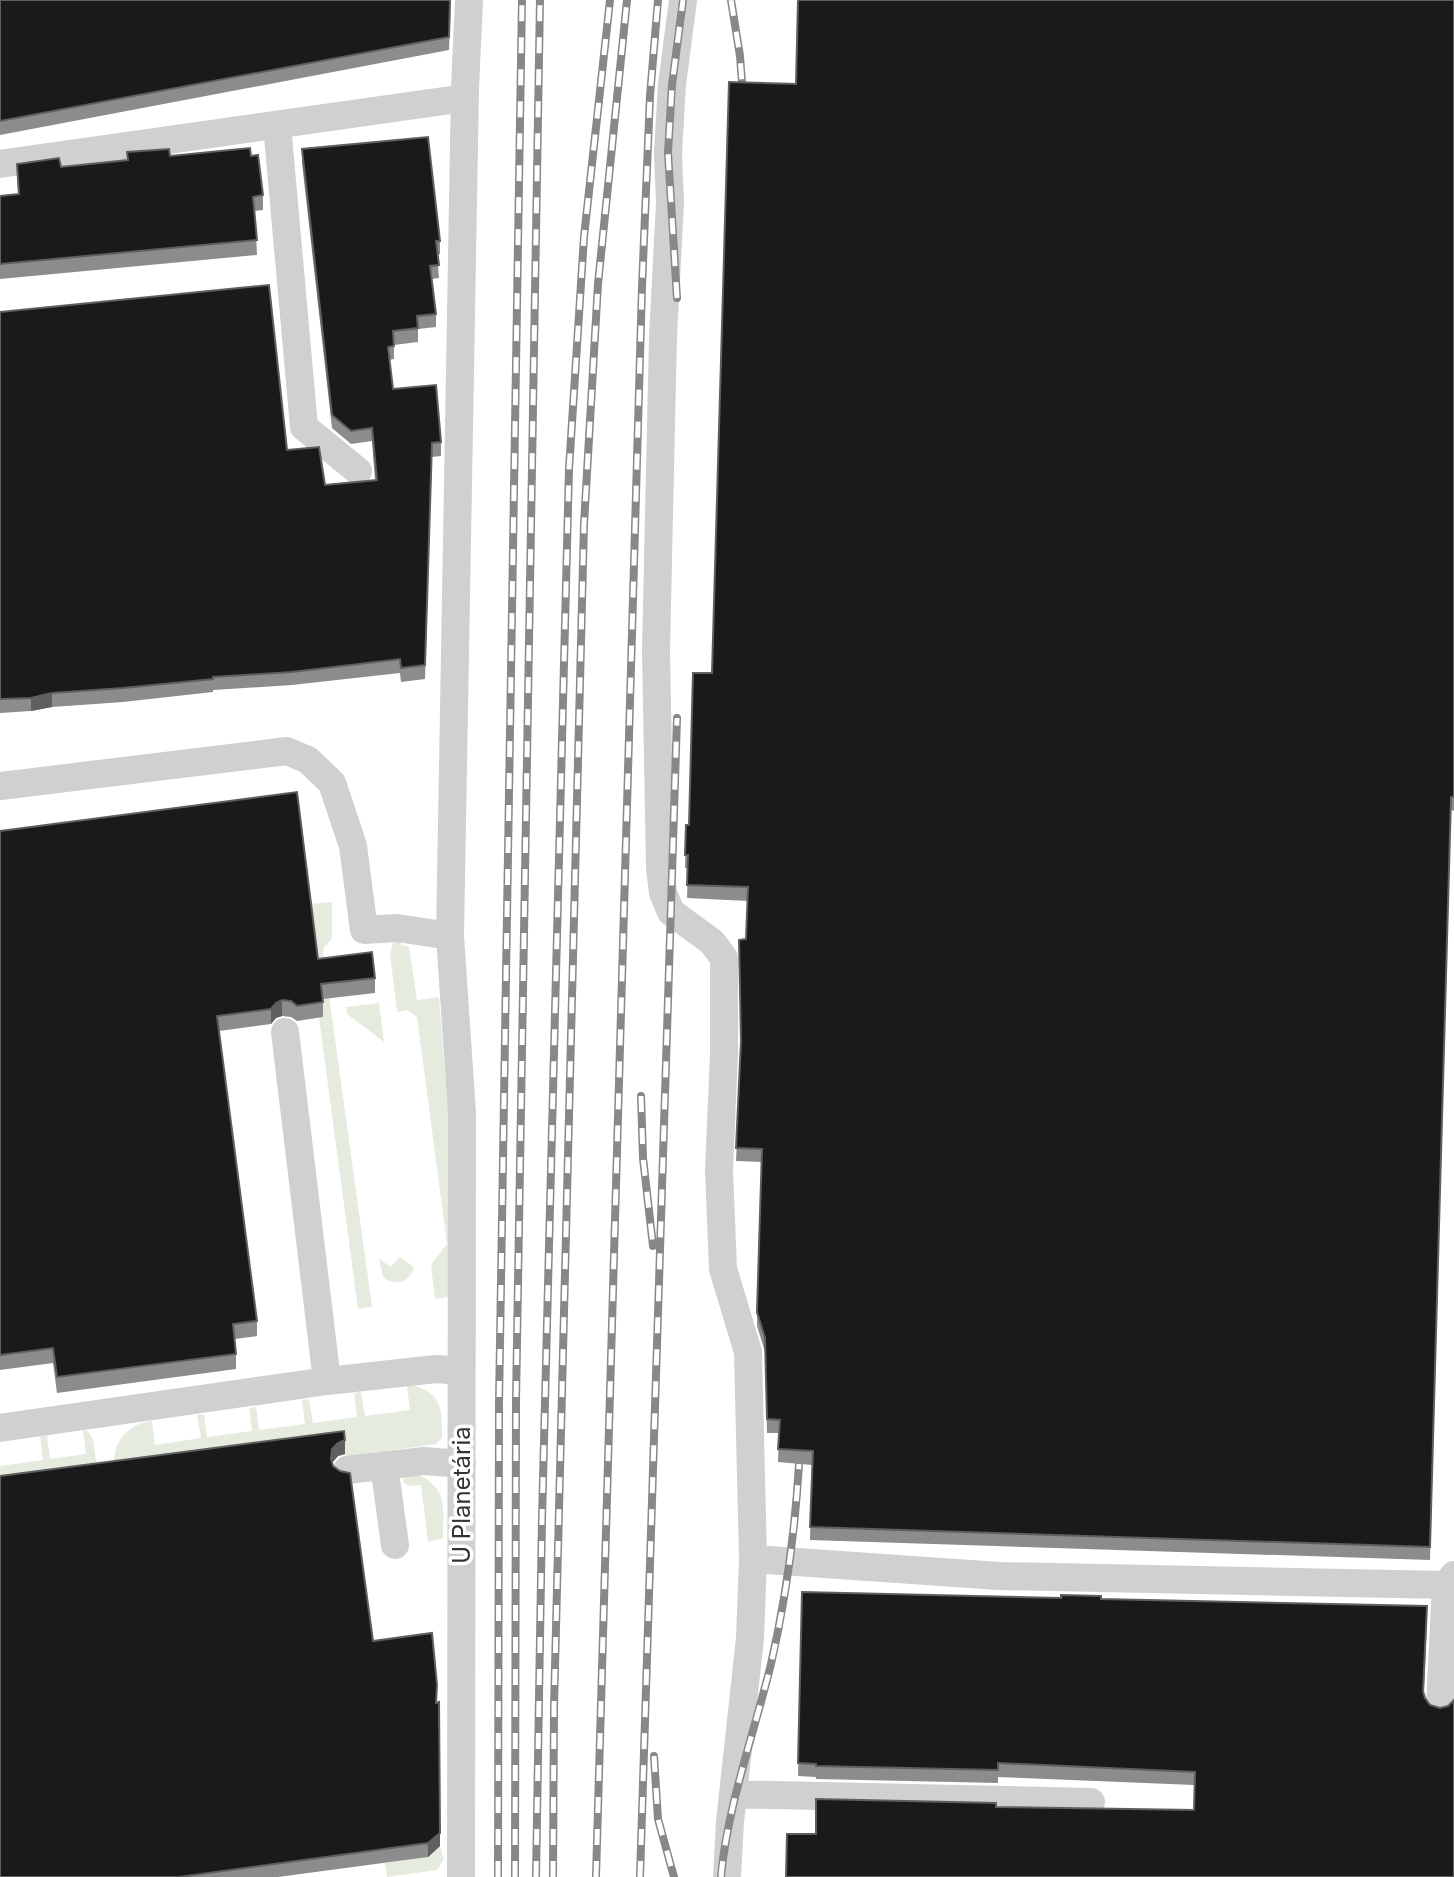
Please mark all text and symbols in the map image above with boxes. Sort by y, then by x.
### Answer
street label: U Planetária [447,1426,476,1564]

